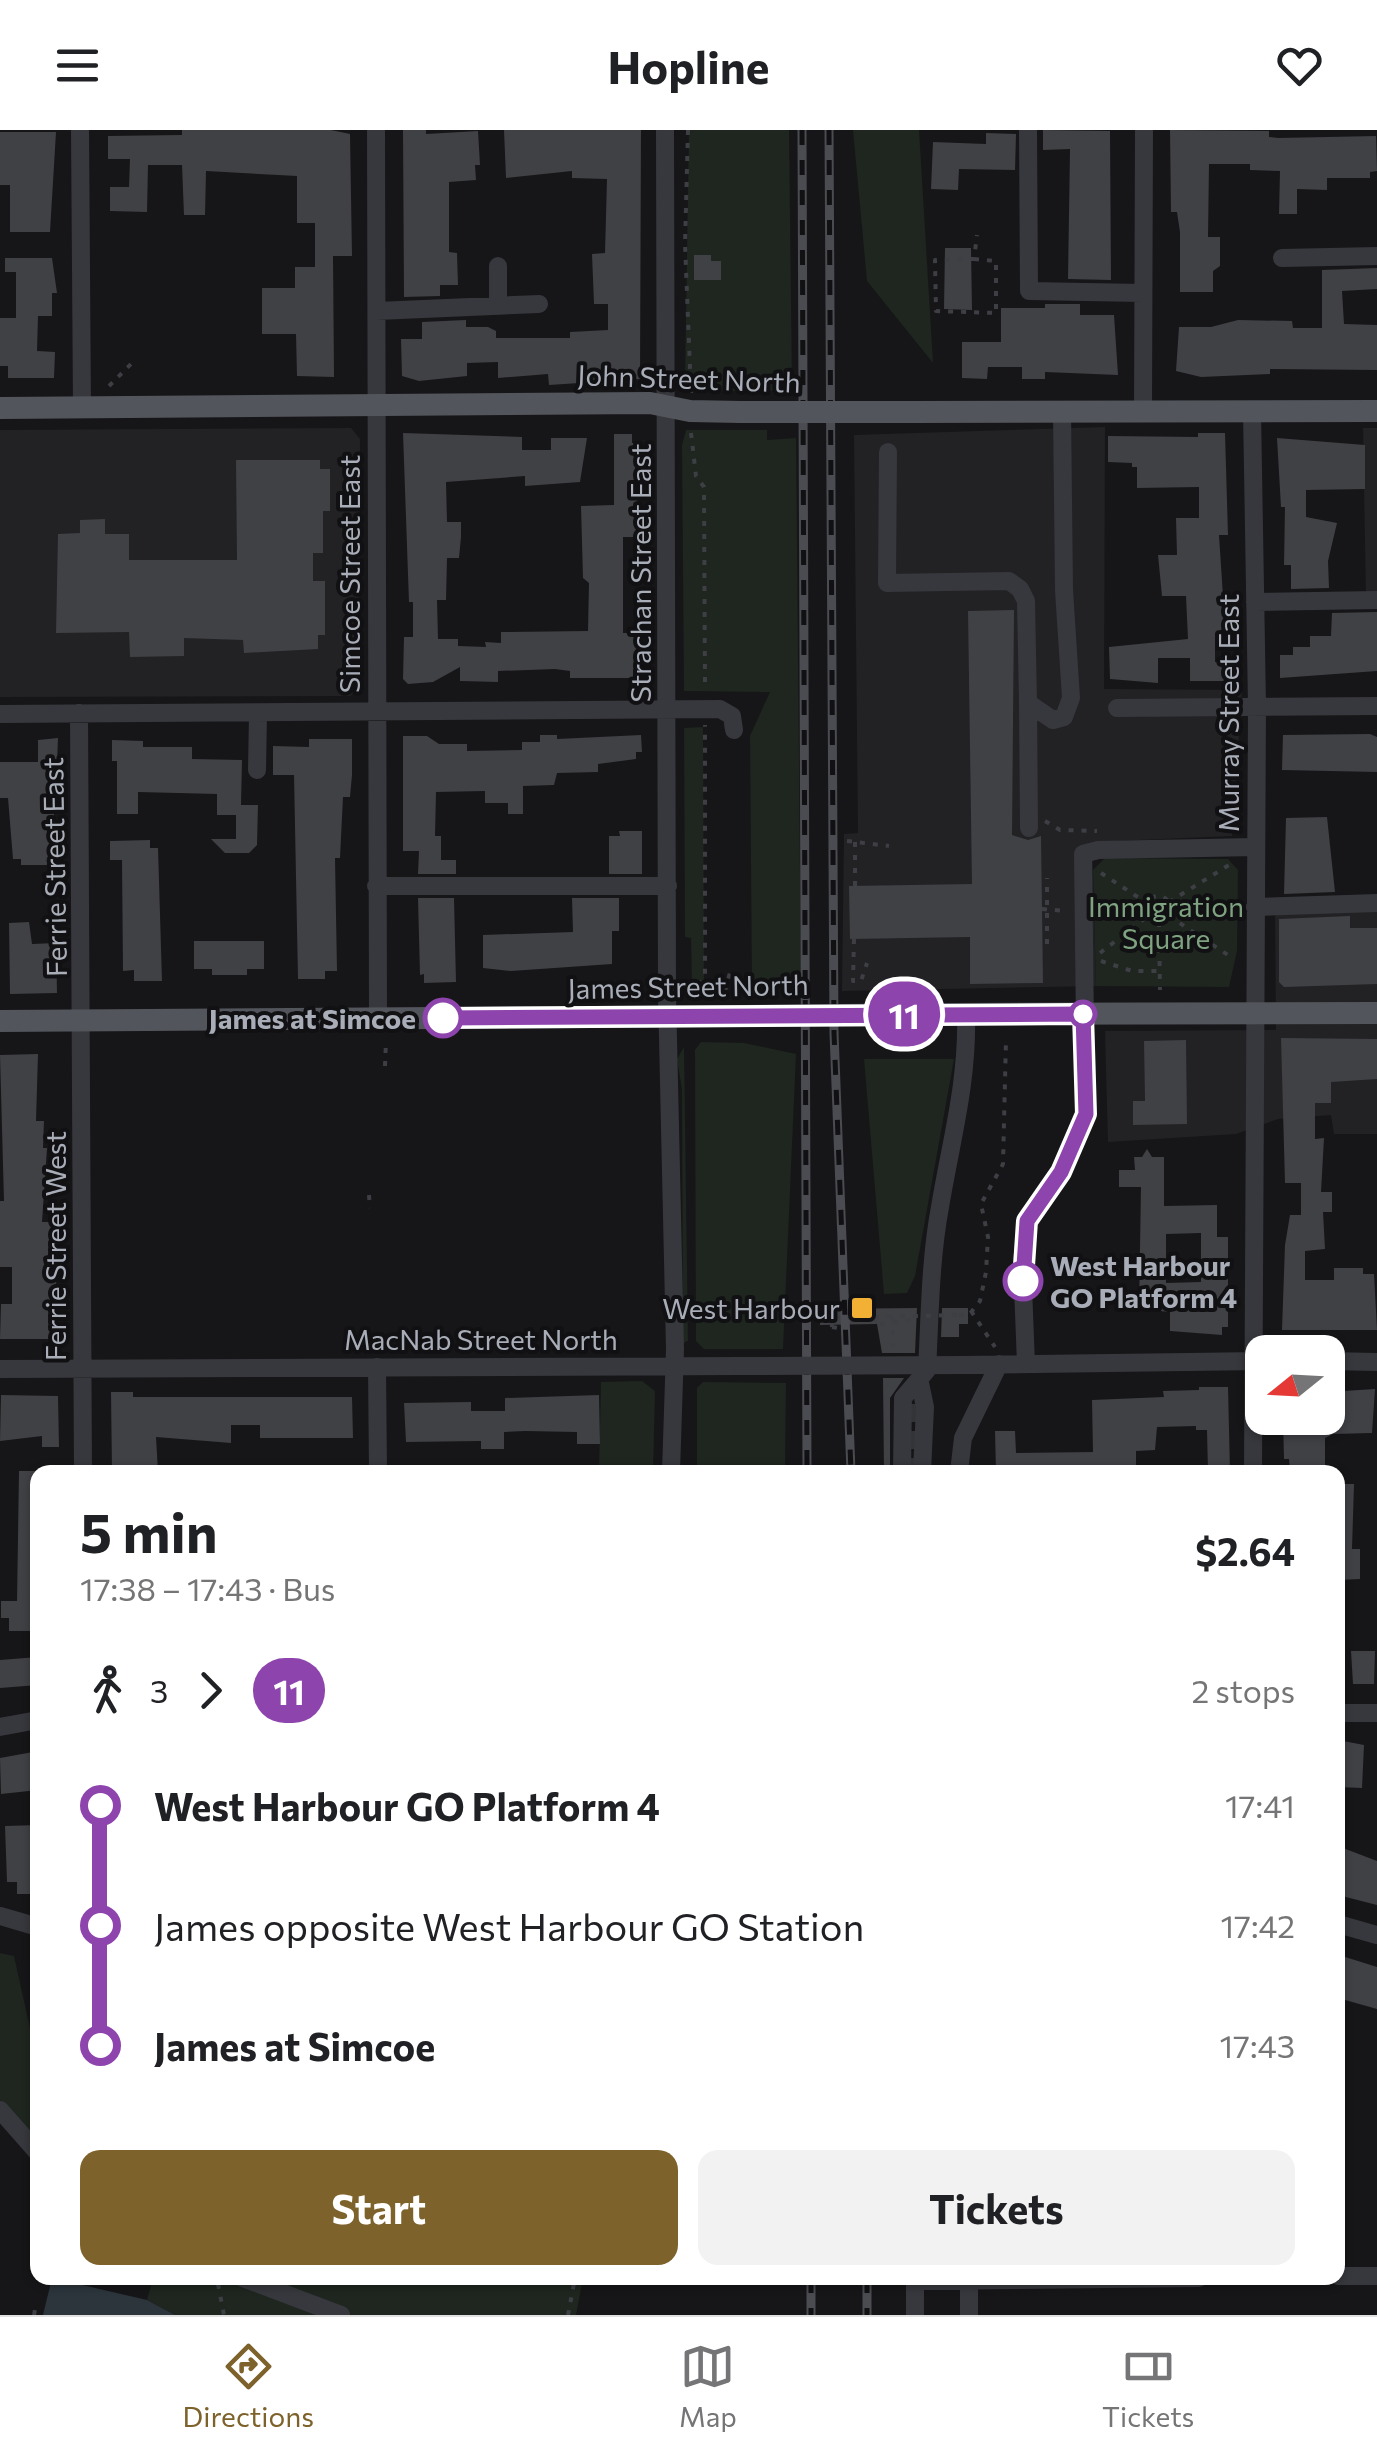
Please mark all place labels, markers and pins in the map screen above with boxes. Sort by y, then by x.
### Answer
marker: James at Simcoe [424,999,462,1037]
place label: James at Simcoe [209,1001,416,1035]
unlabelled marker [1070,1001,1096,1027]
place label: West Harbour GO Platform 4 [1050,1248,1237,1314]
marker: West Harbour GO Platform 4 [1004,1262,1042,1300]
place label: West Harbour [662,1291,840,1325]
marker: West Harbour [849,1295,875,1321]

